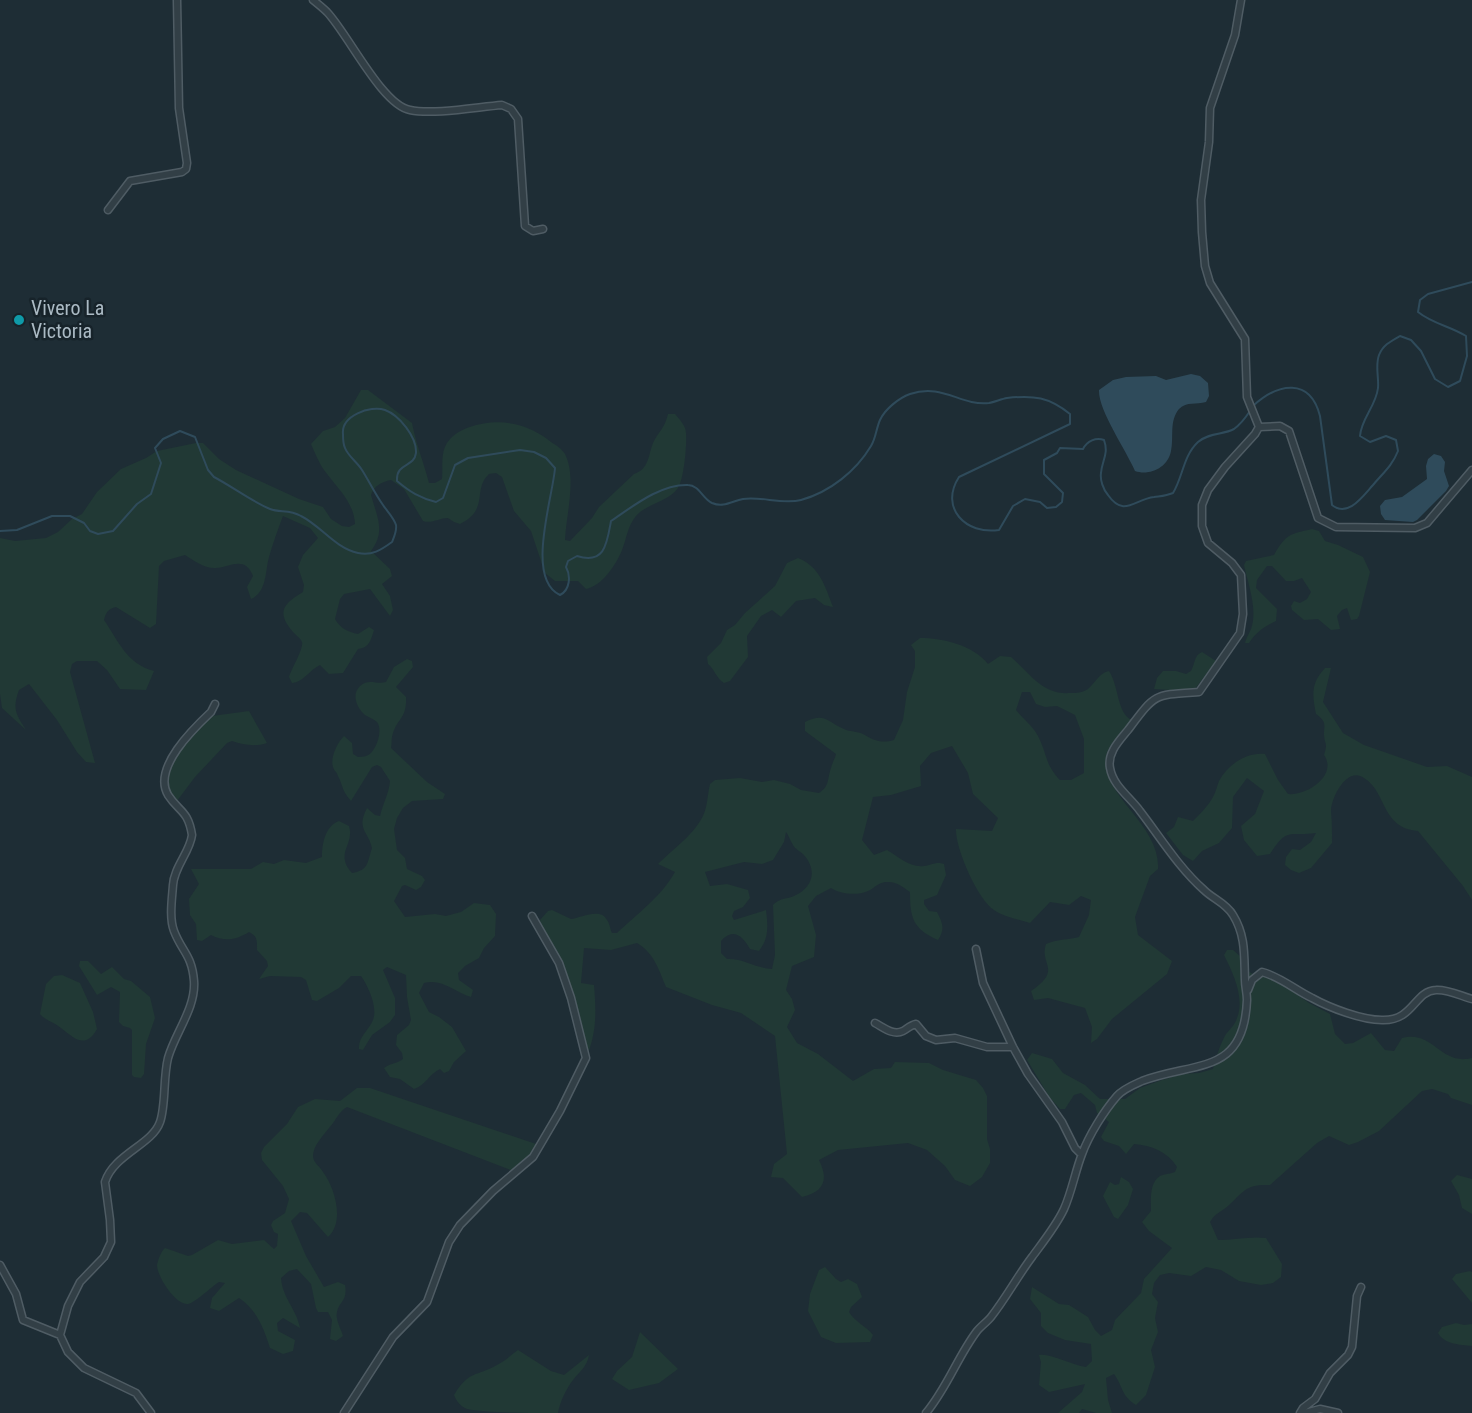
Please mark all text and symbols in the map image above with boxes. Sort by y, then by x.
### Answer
place label: Vivero La Victoria [31,296,104,343]
marker: Vivero La Victoria [12,313,26,327]

